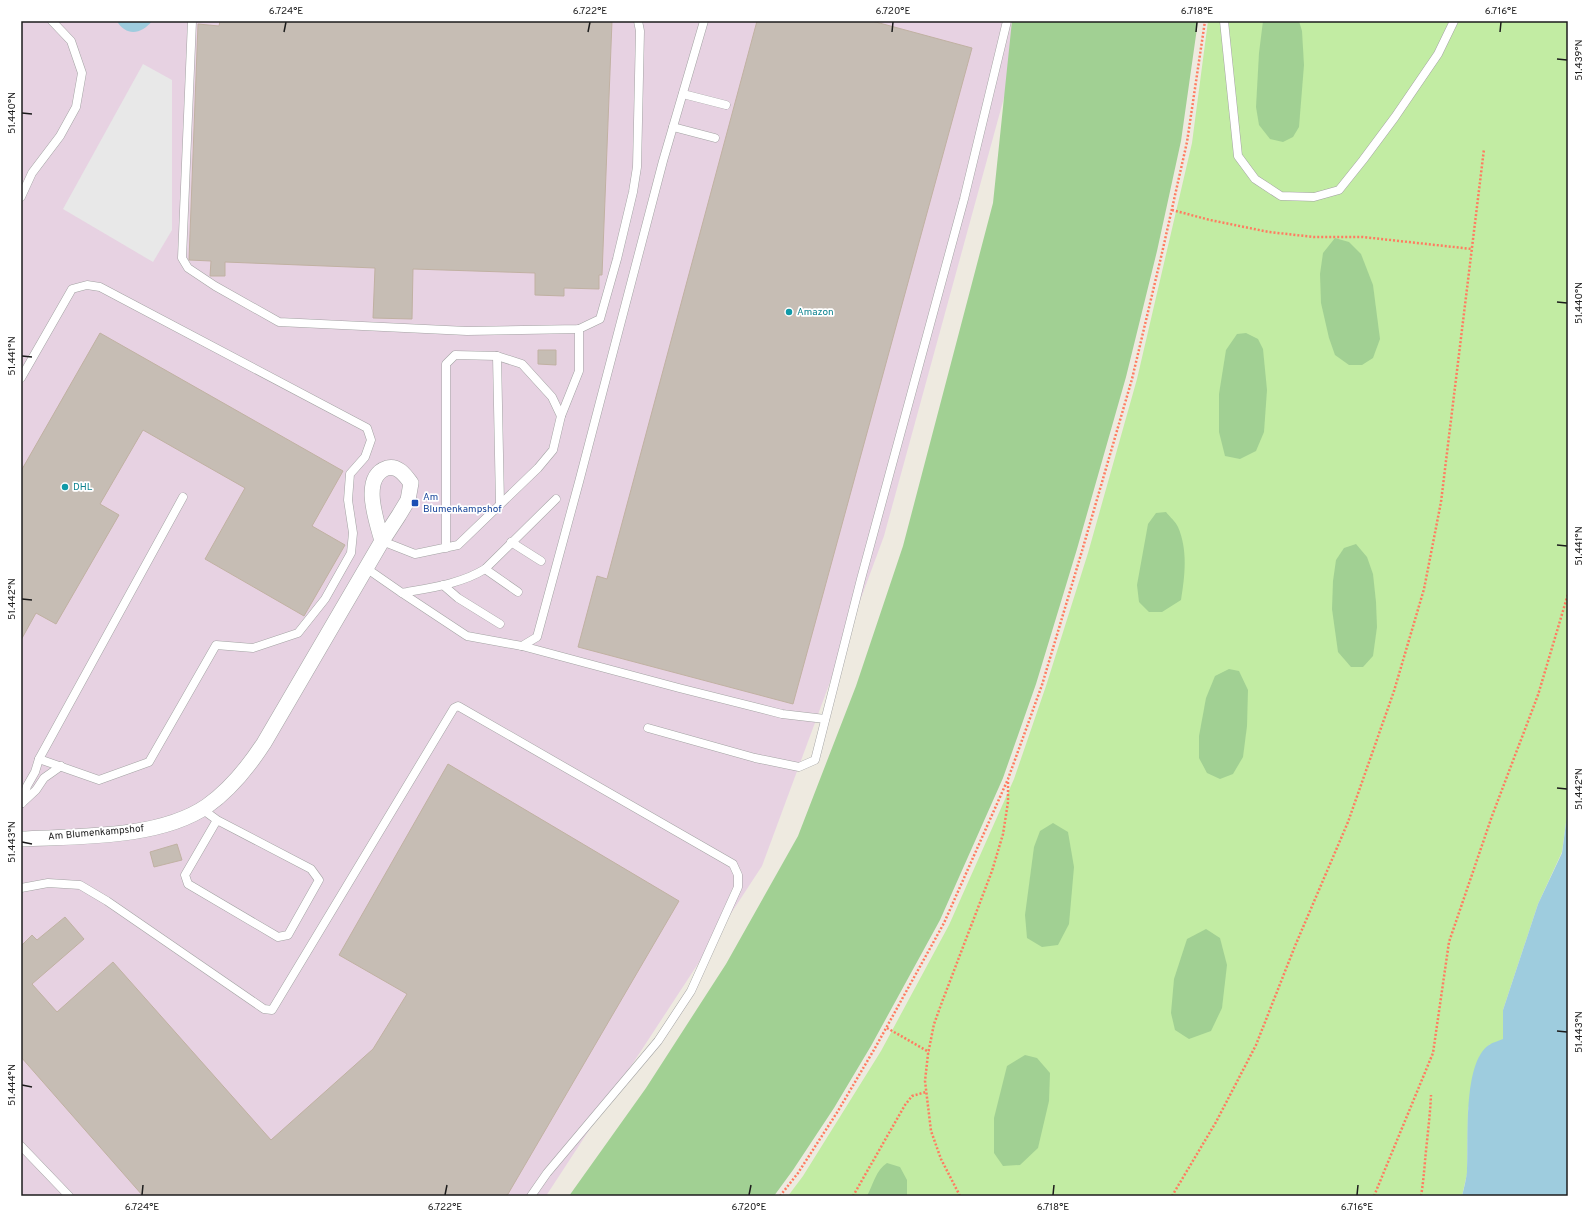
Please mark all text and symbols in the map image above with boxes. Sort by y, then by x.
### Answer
text: 6.724°E [269,5,303,18]
text: 6.722°E [573,5,607,18]
text: 6.720°E [876,5,910,18]
text: 6.718°E [1181,5,1213,18]
text: 6.716°E [1485,5,1517,18]
text: 51.439°N [1573,39,1586,81]
text: 51.440°N [6,92,19,134]
text: 51.440°N [1573,282,1586,324]
place label: Amazon [797,306,834,319]
marker: Amazon [784,307,794,317]
text: 51.441°N [6,336,19,376]
place label: DHL [73,481,93,494]
marker: DHL [60,482,70,492]
place label: Am Blumenkampshof [423,491,502,516]
marker: Am Blumenkampshof [410,498,420,508]
text: 51.441°N [1573,526,1586,566]
text: 51.442°N [6,578,19,620]
text: 51.442°N [1573,768,1586,810]
text: 51.443°N [6,821,19,863]
street label: Am Blumenkampshof [48,822,145,844]
text: 51.443°N [1573,1011,1586,1053]
text: 51.444°N [6,1064,19,1106]
text: 6.724°E [125,1201,159,1214]
text: 6.722°E [428,1201,462,1214]
text: 6.720°E [732,1201,766,1214]
text: 6.718°E [1037,1201,1069,1214]
text: 6.716°E [1341,1201,1373,1214]

